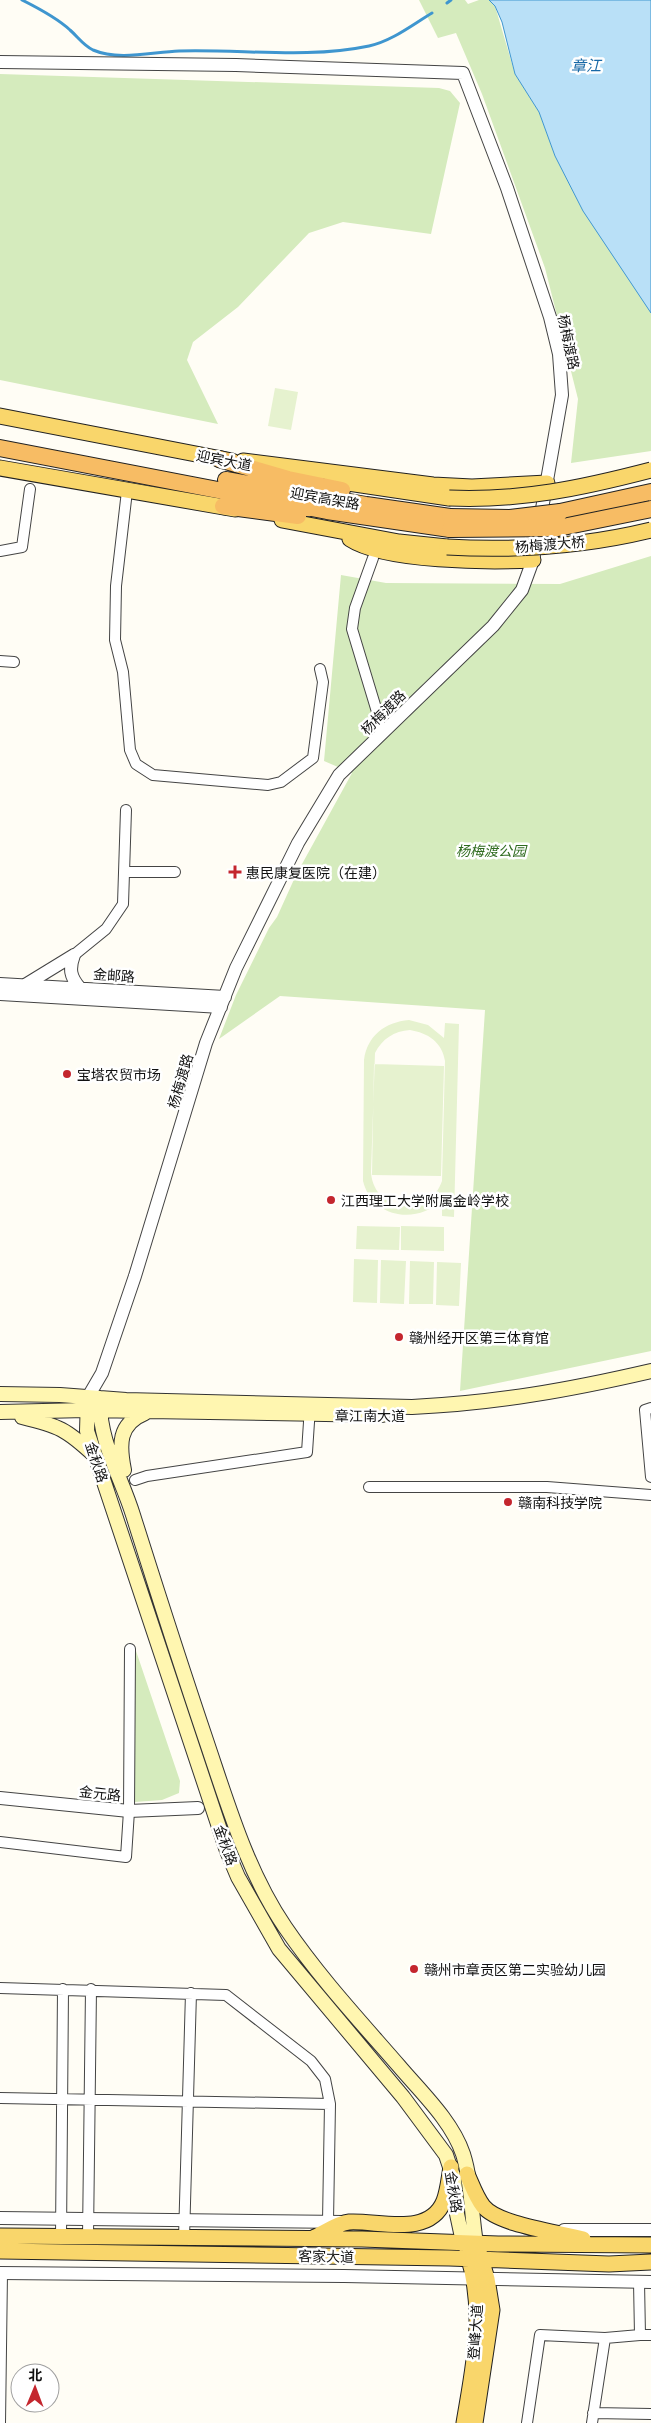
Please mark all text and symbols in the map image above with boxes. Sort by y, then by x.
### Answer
water label: 章江 [571,55,603,75]
street label: 杨梅渡路 [554,313,584,371]
street label: 迎宾大道 [195,445,253,475]
street label: 迎宾高架路 [289,483,361,513]
street label: 杨梅渡大桥 [514,531,586,557]
street label: 杨梅渡路 [356,685,410,739]
park label: 杨梅渡公园 [456,841,528,860]
place label: 惠民康复医院（在建） [246,863,386,882]
marker: 惠民康复医院（在建） [228,865,242,879]
street label: 金邮路 [92,964,136,986]
street label: 杨梅渡路 [163,1051,197,1111]
place label: 宝塔农贸市场 [77,1065,161,1084]
marker: 宝塔农贸市场 [61,1068,73,1080]
place label: 江西理工大学附属金岭学校 [341,1191,509,1210]
marker: 江西理工大学附属金岭学校 [325,1194,337,1206]
place label: 赣州经开区第三体育馆 [409,1328,549,1347]
marker: 赣州经开区第三体育馆 [393,1331,405,1343]
street label: 章江南大道 [335,1406,405,1425]
street label: 金秋路 [81,1439,113,1485]
place label: 赣南科技学院 [518,1493,602,1512]
marker: 赣南科技学院 [502,1496,514,1508]
street label: 金元路 [78,1781,122,1805]
street label: 金秋路 [210,1822,242,1868]
place label: 赣州市章贡区第二实验幼儿园 [424,1960,606,1979]
marker: 赣州市章贡区第二实验幼儿园 [408,1963,420,1975]
street label: 金秋路 [441,2170,467,2214]
street label: 客家大道 [298,2246,354,2266]
street label: 登峰大道 [464,2303,486,2361]
north arrow [10,2363,60,2413]
text: 北 [28,2365,42,2384]

